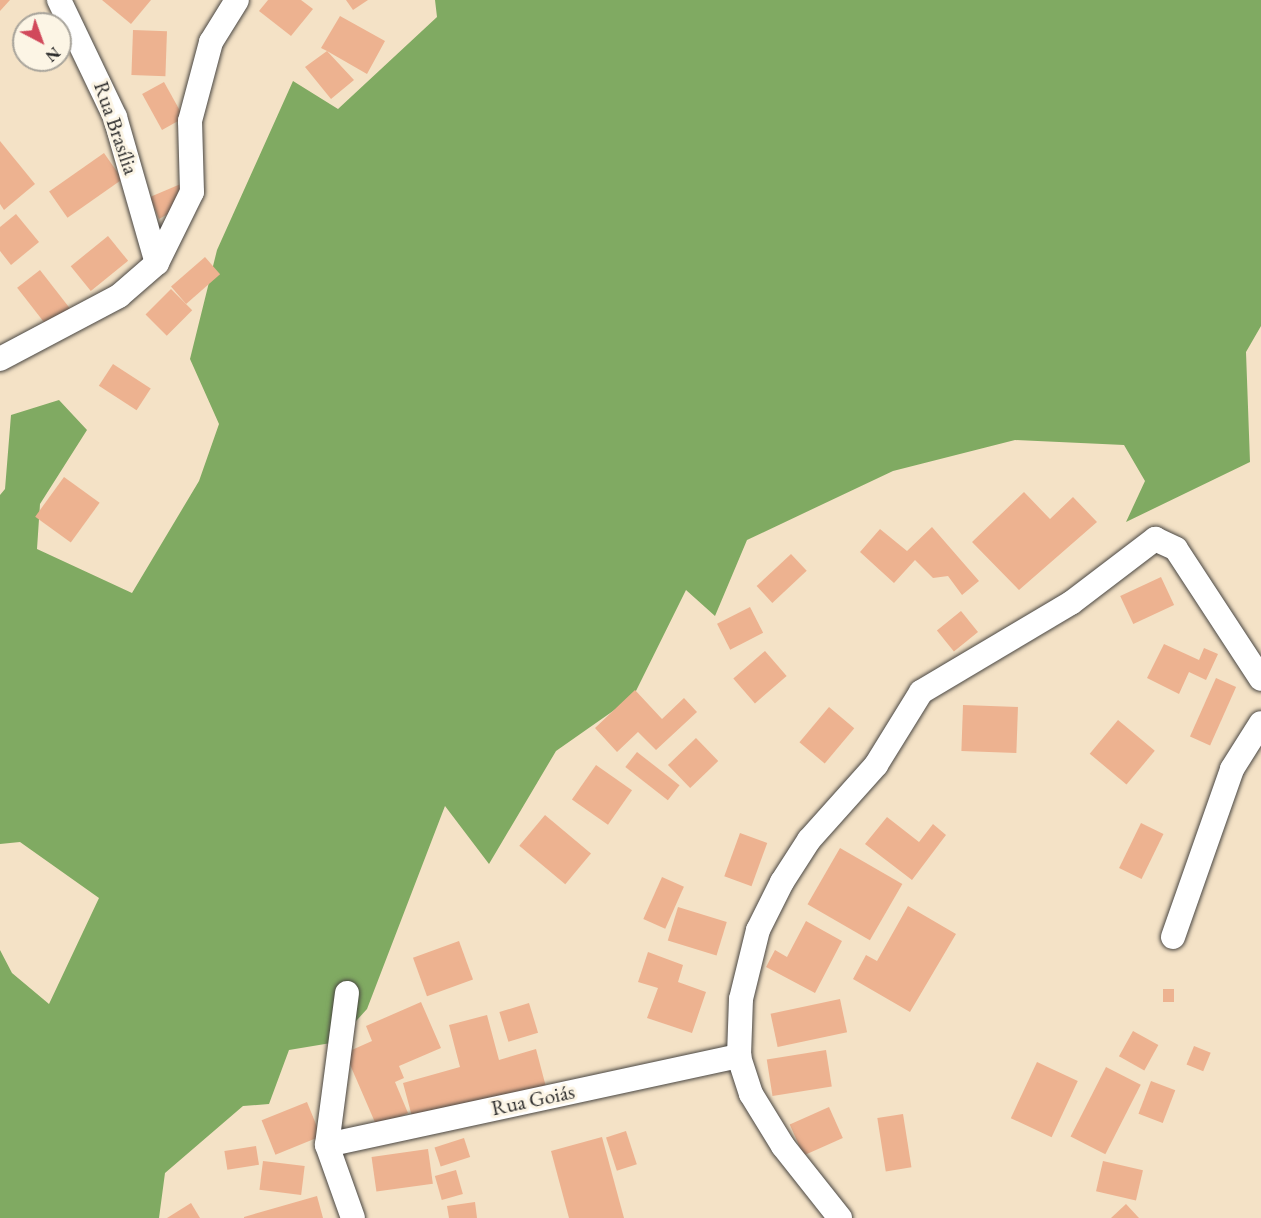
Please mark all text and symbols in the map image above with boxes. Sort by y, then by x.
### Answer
north arrow [12,12,72,72]
text: N [41,42,65,67]
street label: Rua Brasília [88,78,144,178]
street label: Rua Goiás [489,1079,577,1121]

